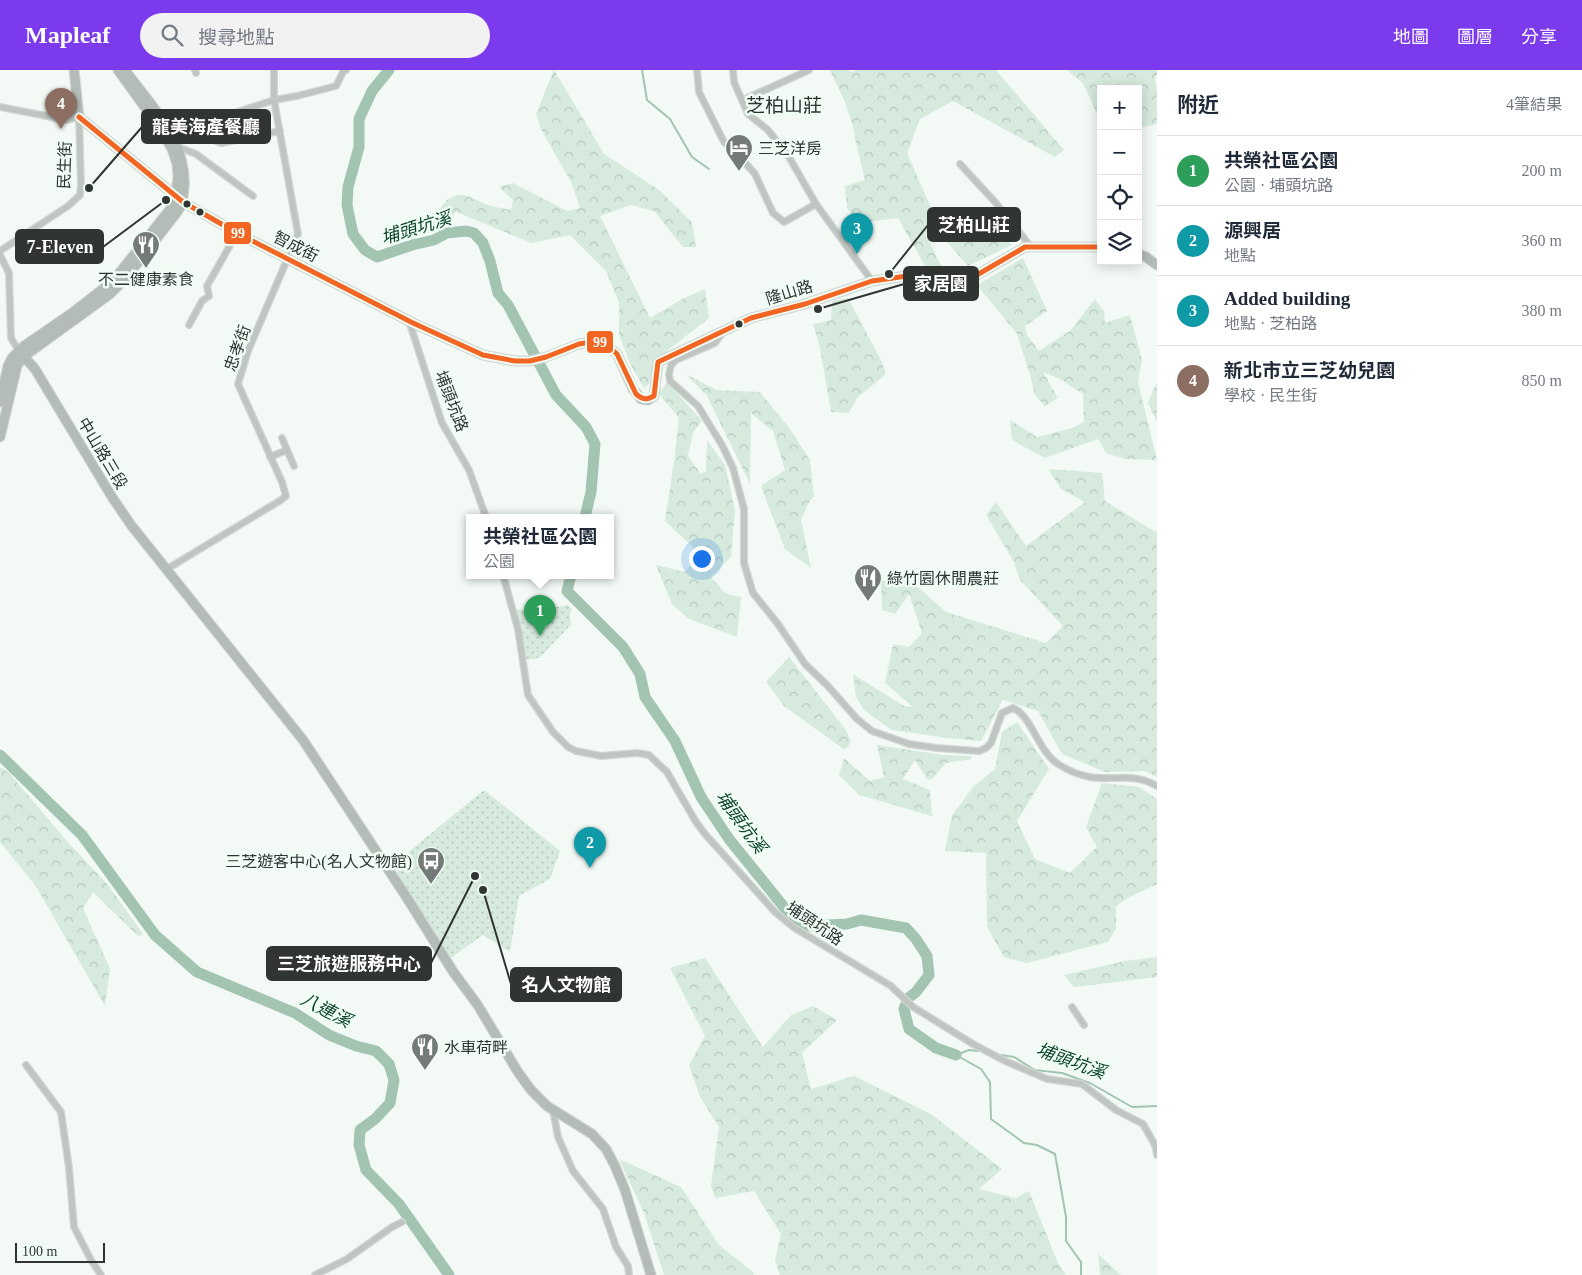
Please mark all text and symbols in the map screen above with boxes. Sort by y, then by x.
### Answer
search box [140,13,490,58]
icon: search [158,21,186,49]
text: Mapleaf [25,22,110,48]
text: 搜尋地點 [198,27,274,48]
text: 地圖 [1393,27,1429,47]
text: 圖層 [1457,27,1493,47]
text: 分享 [1521,27,1557,47]
map controls [1097,85,1142,265]
button: + [1097,85,1142,130]
pin: 4 [45,88,77,129]
text: 附近 [1177,93,1219,117]
district label: 芝柏山莊 [746,95,822,116]
text: 4筆結果 [1506,96,1562,113]
callout: 龍美海產餐廳 [142,110,270,143]
text: 龍美海產餐廳 [152,117,260,137]
button: − [1097,130,1142,175]
hotel icon: 三芝洋房 [724,133,754,172]
place label: 三芝洋房 [758,140,822,157]
street label: 民生街 [55,141,74,189]
text: 共榮社區公園 [1224,150,1338,171]
text: 1 [1189,162,1197,179]
text: 200 m [1522,162,1562,179]
button: locate [1097,175,1142,220]
text: 公園 · 埔頭坑路 [1224,177,1333,194]
unlabelled marker [182,199,192,209]
unlabelled marker [195,207,205,217]
water label: 埔頭坑溪 [379,207,456,248]
callout: 芝柏山莊 [928,208,1020,241]
pin: 3 [841,213,873,254]
text: 芝柏山莊 [938,215,1010,235]
button: layers [1097,220,1142,265]
text: 源興居 [1224,220,1281,241]
line badge: 99 [223,221,252,245]
text: 99 [231,226,245,241]
street label: 智成街 [271,228,321,265]
callout: 7-Eleven [16,230,103,263]
restaurant icon: 不二健康素食 [131,230,161,269]
text: 2 [1189,232,1197,249]
text: 360 m [1522,232,1562,249]
text: 7-Eleven [27,237,94,257]
text: 地點 [1224,247,1256,264]
callout: 家居園 [904,267,978,300]
place label: 不二健康素食 [98,271,194,288]
text: 家居園 [914,274,968,294]
street label: 隆山路 [764,277,815,308]
text: Added building [1224,288,1350,309]
text: 3 [1189,302,1197,319]
text: 380 m [1522,302,1562,319]
text: 地點 · 芝柏路 [1224,315,1317,332]
unlabelled marker [734,319,744,329]
street label: 忠孝街 [221,323,254,374]
line badge: 99 [586,330,614,354]
text: 99 [593,335,607,350]
text: 新北市立三芝幼兒園 [1224,360,1395,381]
street label: 埔頭坑路 [432,368,471,434]
text: 4 [1189,372,1197,389]
text: 850 m [1522,372,1562,389]
text: 學校 · 民生街 [1224,387,1317,404]
street label: 中山路三段 [75,415,130,492]
popup [466,514,614,579]
text: 共榮社區公園 [483,526,597,547]
your location [689,546,715,572]
text: 公園 [483,553,515,570]
restaurant icon: 綠竹園休閒農莊 [853,563,883,602]
place label: 綠竹園休閒農莊 [887,570,999,587]
pin: 1 [524,595,556,636]
water label: 埔頭坑溪 [712,787,772,859]
pin: 2 [574,827,606,868]
bus stop icon: 三芝遊客中心(名人文物館) [416,846,446,885]
place label: 三芝遊客中心(名人文物館) [225,853,412,871]
street label: 埔頭坑路 [783,898,846,948]
callout: 三芝旅遊服務中心 [267,947,431,980]
text: 三芝旅遊服務中心 [277,954,421,974]
callout: 名人文物館 [511,968,621,1001]
text: 名人文物館 [521,975,611,995]
water label: 八連溪 [297,989,357,1033]
restaurant icon: 水車荷畔 [410,1032,440,1071]
place label: 水車荷畔 [444,1039,508,1056]
water label: 埔頭坑溪 [1034,1039,1111,1084]
scale bar [15,1240,105,1263]
text: 100 m [22,1244,57,1259]

